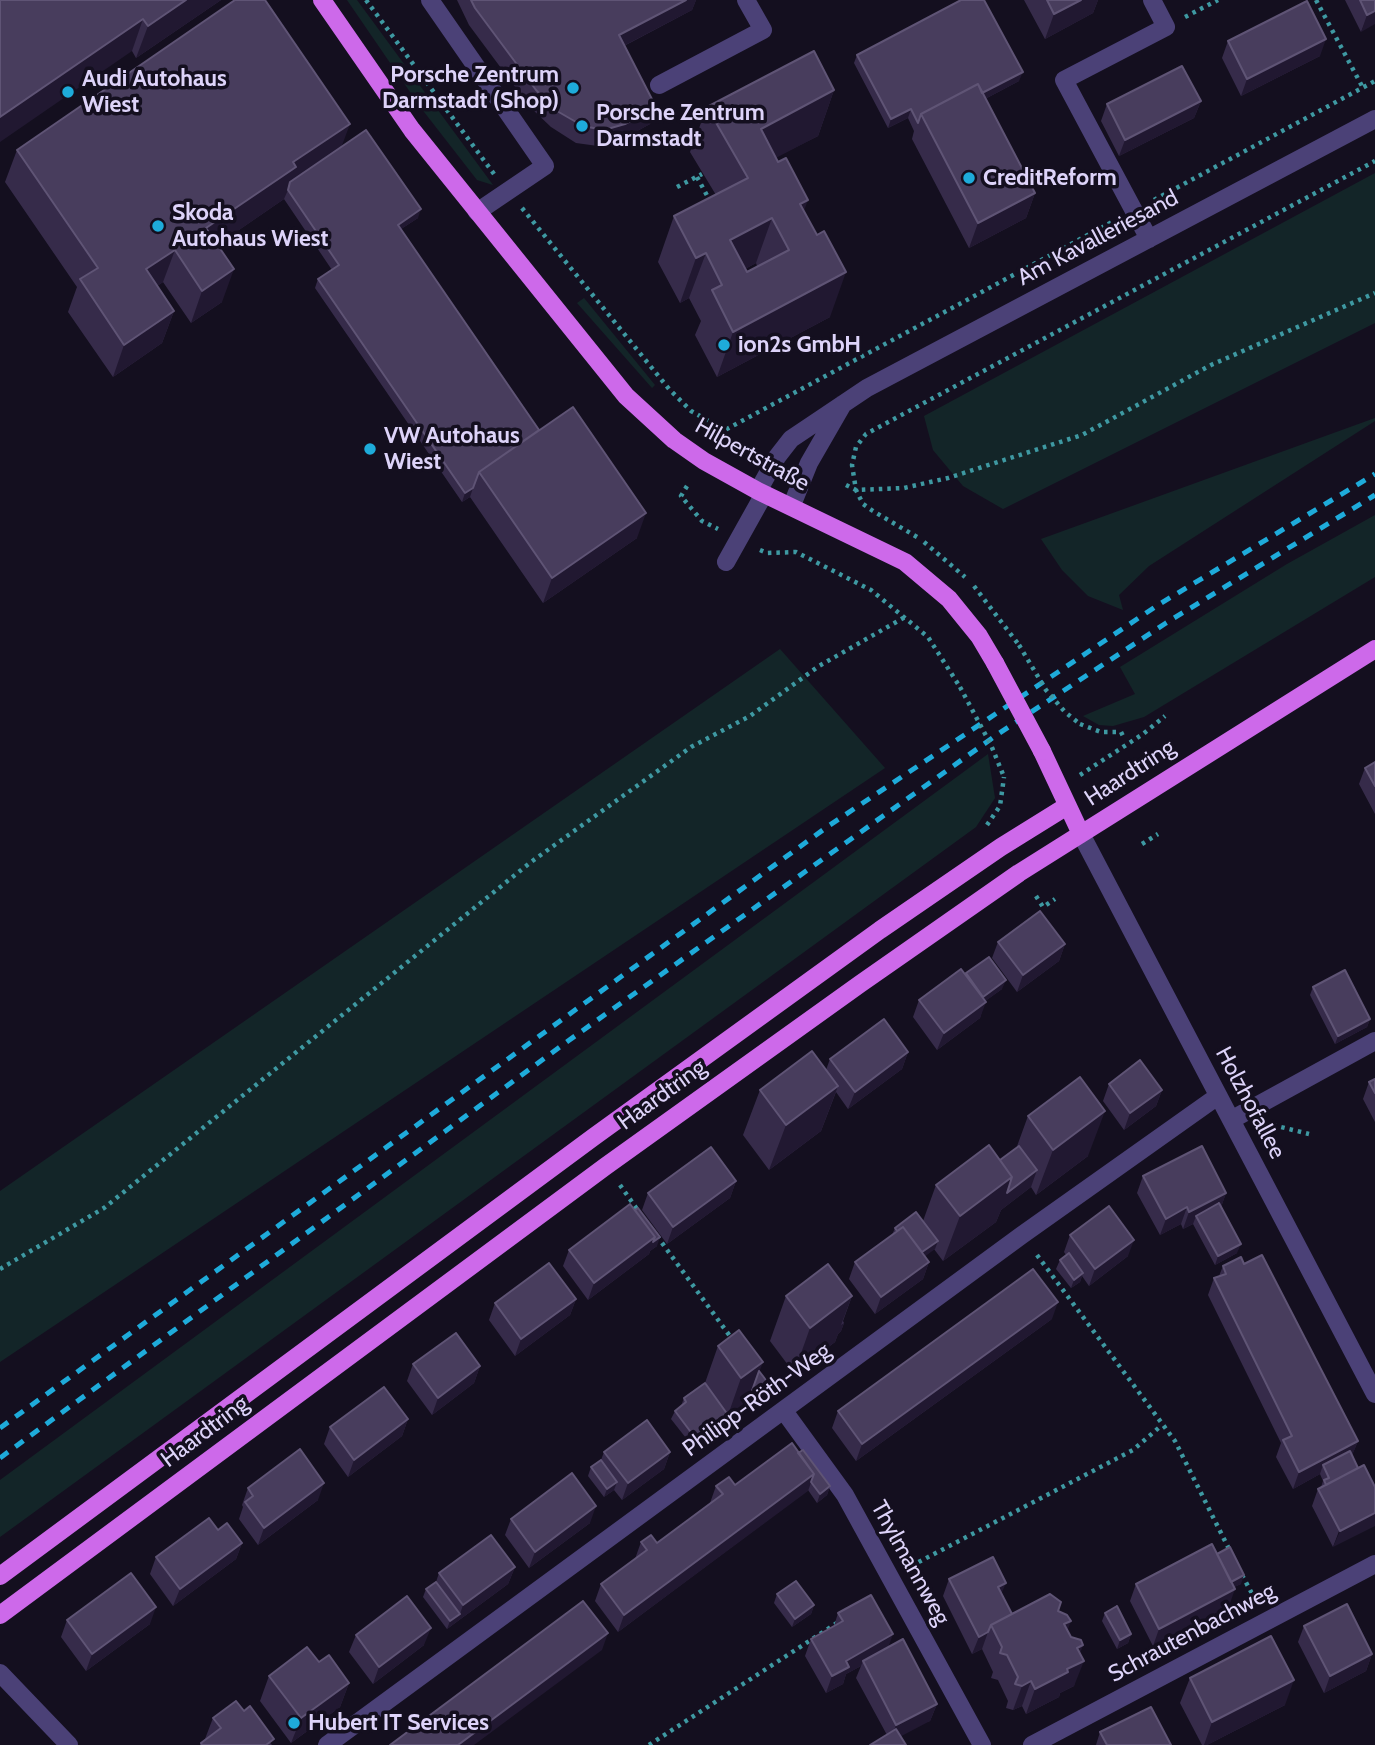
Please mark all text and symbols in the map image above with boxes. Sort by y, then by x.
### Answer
place label: Porsche Zentrum Darmstadt (Shop) [382,61,559,115]
place label: Audi Autohaus Wiest [82,65,227,119]
marker: Porsche Zentrum Darmstadt (Shop) [565,80,581,96]
marker: Audi Autohaus Wiest [60,84,76,100]
place label: Porsche Zentrum Darmstadt [596,99,765,153]
marker: Porsche Zentrum Darmstadt [574,118,590,134]
place label: CreditReform [983,164,1117,192]
marker: CreditReform [961,170,977,186]
street label: Am Kavalleriesand [1013,184,1183,292]
place label: Skoda Autohaus Wiest [172,199,328,253]
marker: Skoda Autohaus Wiest [150,218,166,234]
place label: ion2s GmbH [738,331,861,359]
marker: ion2s GmbH [716,337,732,353]
street label: Hilpertstraße [690,412,814,498]
place label: VW Autohaus Wiest [384,422,520,476]
marker: VW Autohaus Wiest [362,441,378,457]
street label: Haardtring [1080,734,1180,812]
street label: Holzhofallee [1209,1042,1291,1164]
street label: Haardtring [613,1054,711,1136]
street label: Philipp-Röth-Weg [678,1337,836,1463]
street label: Haardtring [156,1390,254,1474]
street label: Thylmannweg [865,1496,955,1630]
street label: Schrautenbachweg [1104,1577,1280,1689]
place label: Hubert IT Services [308,1709,489,1737]
marker: Hubert IT Services [286,1715,302,1731]

